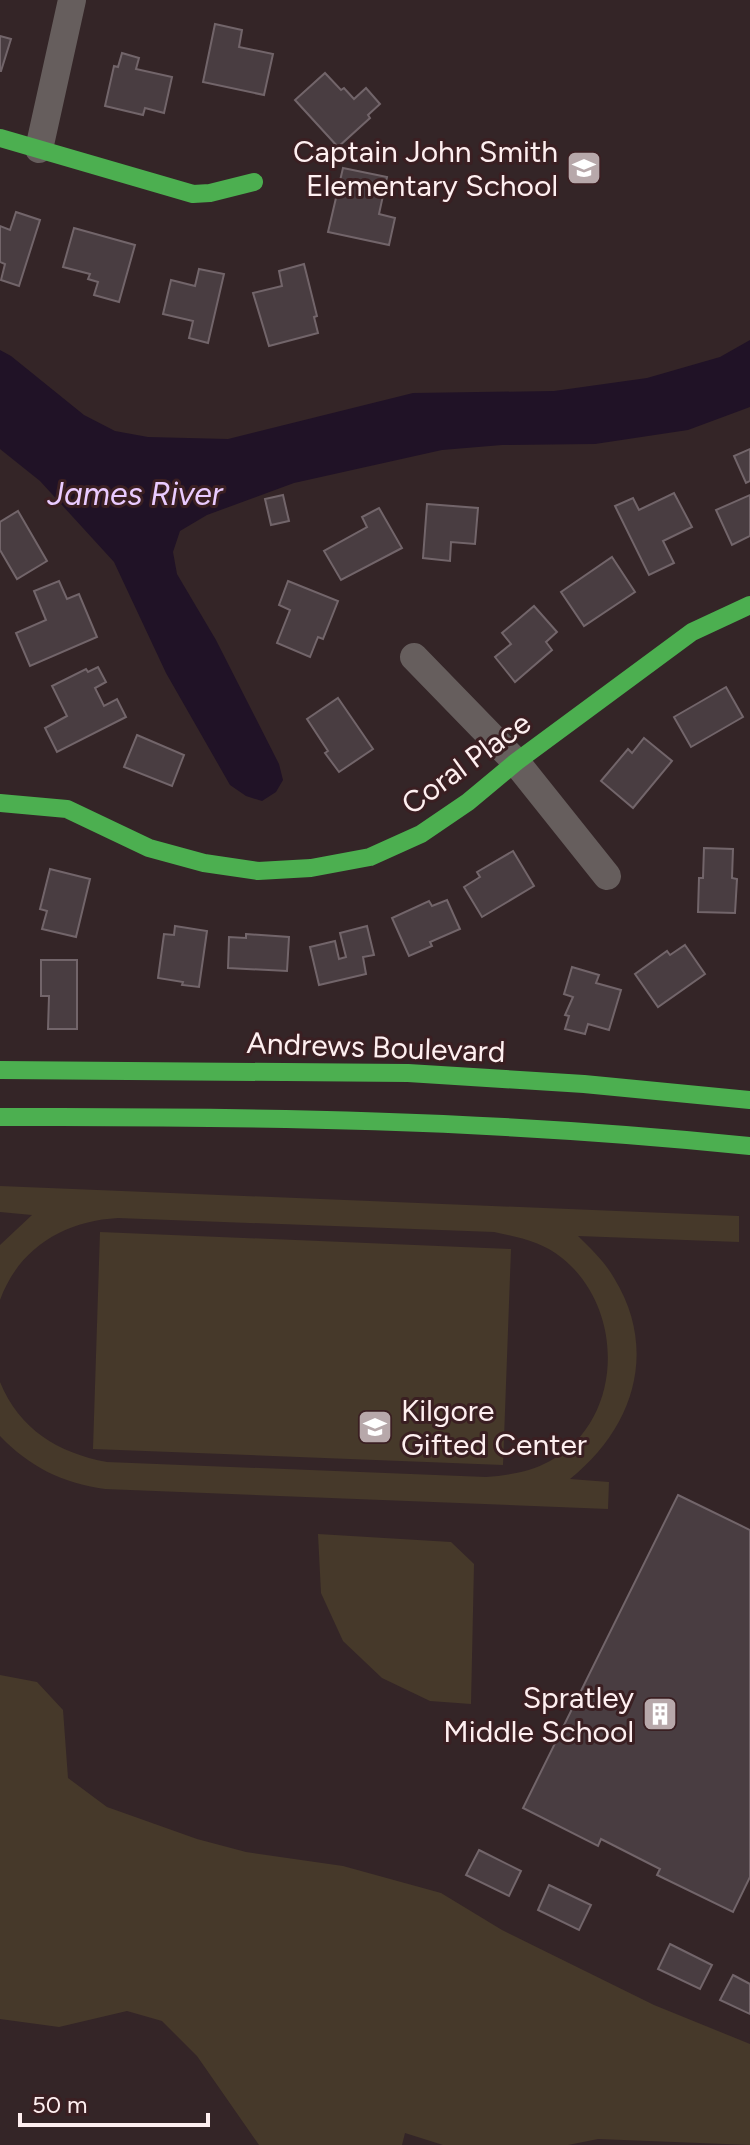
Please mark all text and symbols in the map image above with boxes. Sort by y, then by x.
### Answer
place label: Captain John Smith Elementary School [293,133,558,204]
school or university icon: Captain John Smith Elementary School [565,149,603,187]
water label: James River [46,475,224,513]
street label: Coral Place [394,704,538,822]
street label: Andrews Boulevard [246,1024,506,1070]
place label: Kilgore Gifted Center [401,1392,587,1463]
school or university icon: Kilgore Gifted Center [356,1408,394,1446]
place label: Spratley Middle School [443,1679,634,1750]
building icon: Spratley Middle School [641,1695,679,1733]
scale bar [20,2077,208,2127]
text: 50 m [32,2090,88,2119]

